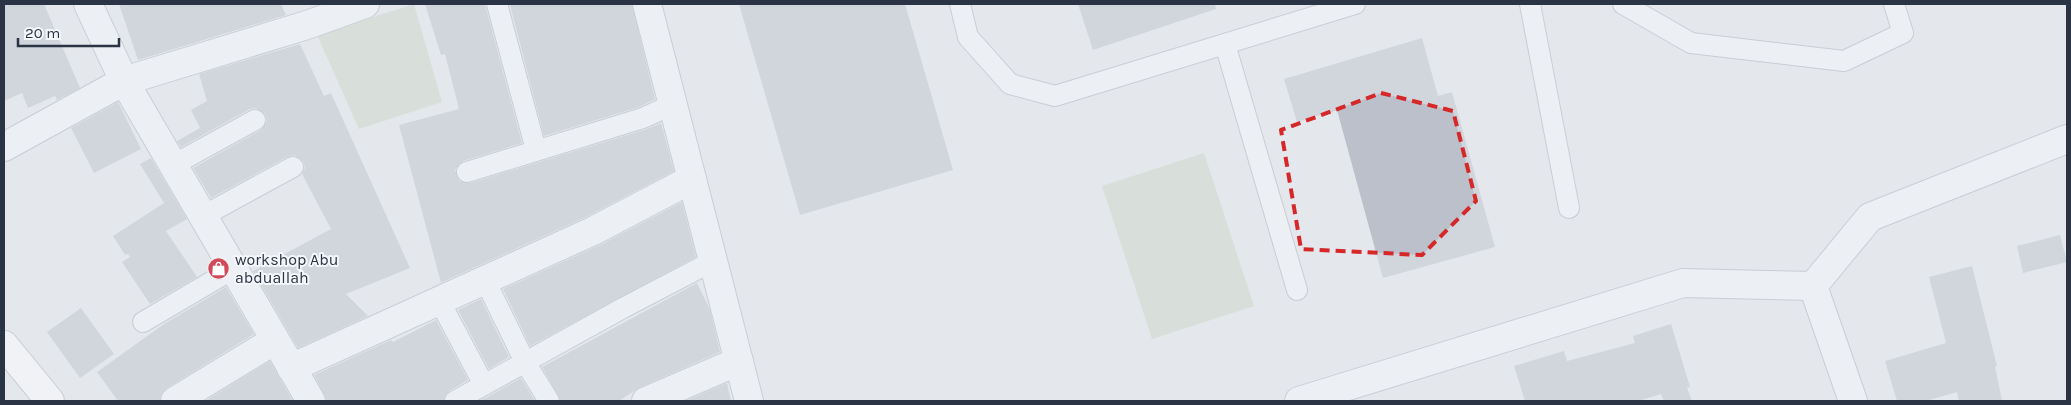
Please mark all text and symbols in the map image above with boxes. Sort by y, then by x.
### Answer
scale bar [18,15,119,47]
text: 20 m [25,24,60,42]
place label: workshop Abu abduallah [235,250,338,287]
shop icon: workshop Abu abduallah [207,256,231,280]

